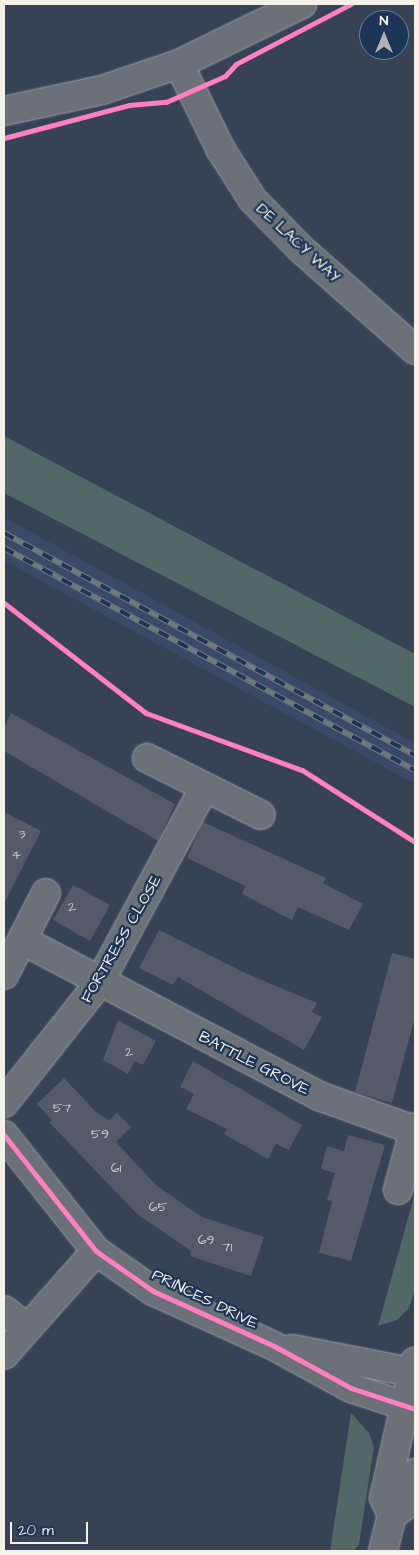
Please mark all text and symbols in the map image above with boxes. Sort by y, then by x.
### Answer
north arrow [359,10,409,60]
text: N [380,11,388,31]
street label: DE LACY WAY [252,199,344,287]
house number: 3 [18,826,26,842]
house number: 4 [11,847,21,863]
street label: FORTRESS CLOSE [77,872,165,1006]
house number: 2 [68,899,76,915]
street label: BATTLE GROVE [196,1027,312,1099]
house number: 2 [125,1044,133,1060]
house number: 57 [53,1100,71,1116]
house number: 59 [91,1126,109,1142]
house number: 61 [111,1160,121,1176]
house number: 65 [149,1199,167,1215]
house number: 69 [198,1232,214,1248]
house number: 71 [222,1239,232,1255]
street label: PRINCES DRIVE [149,1265,261,1333]
scale bar [12,1512,90,1544]
text: 20 m [18,1520,54,1541]

